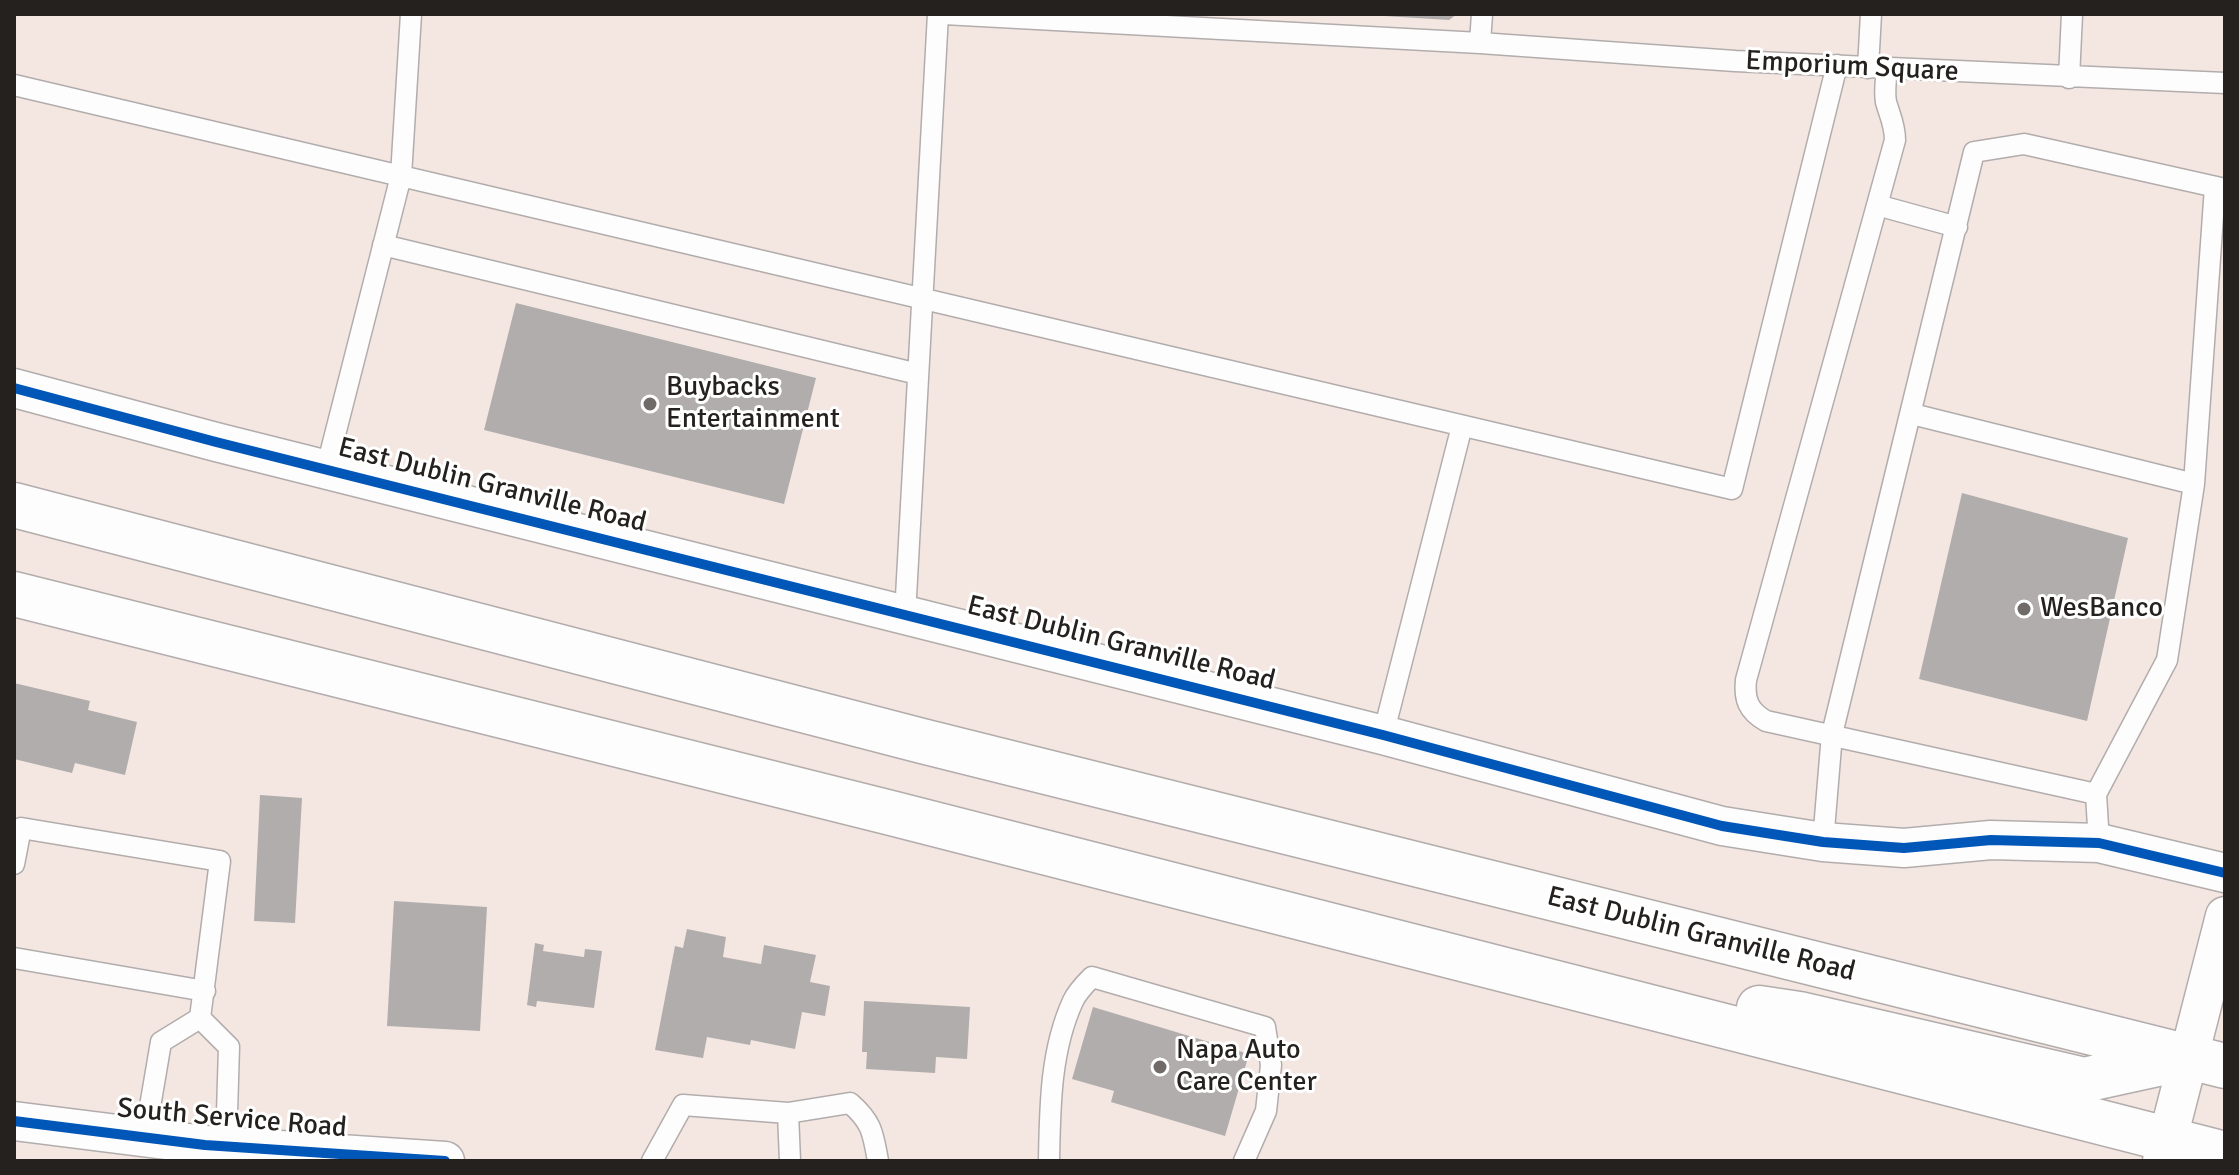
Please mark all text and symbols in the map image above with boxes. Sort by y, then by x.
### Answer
street label: Emporium Square [1745,45,1959,89]
place label: Buybacks Entertainment [666,371,840,437]
marker: Buybacks Entertainment [641,395,659,413]
street label: East Dublin Granville Road [334,431,650,541]
street label: East Dublin Granville Road [963,589,1279,699]
place label: WesBanco [2040,592,2163,626]
marker: WesBanco [2015,600,2033,618]
street label: East Dublin Granville Road [1543,880,1859,990]
place label: Napa Auto Care Center [1176,1034,1317,1100]
marker: Napa Auto Care Center [1151,1058,1169,1076]
street label: South Service Road [116,1092,348,1146]

